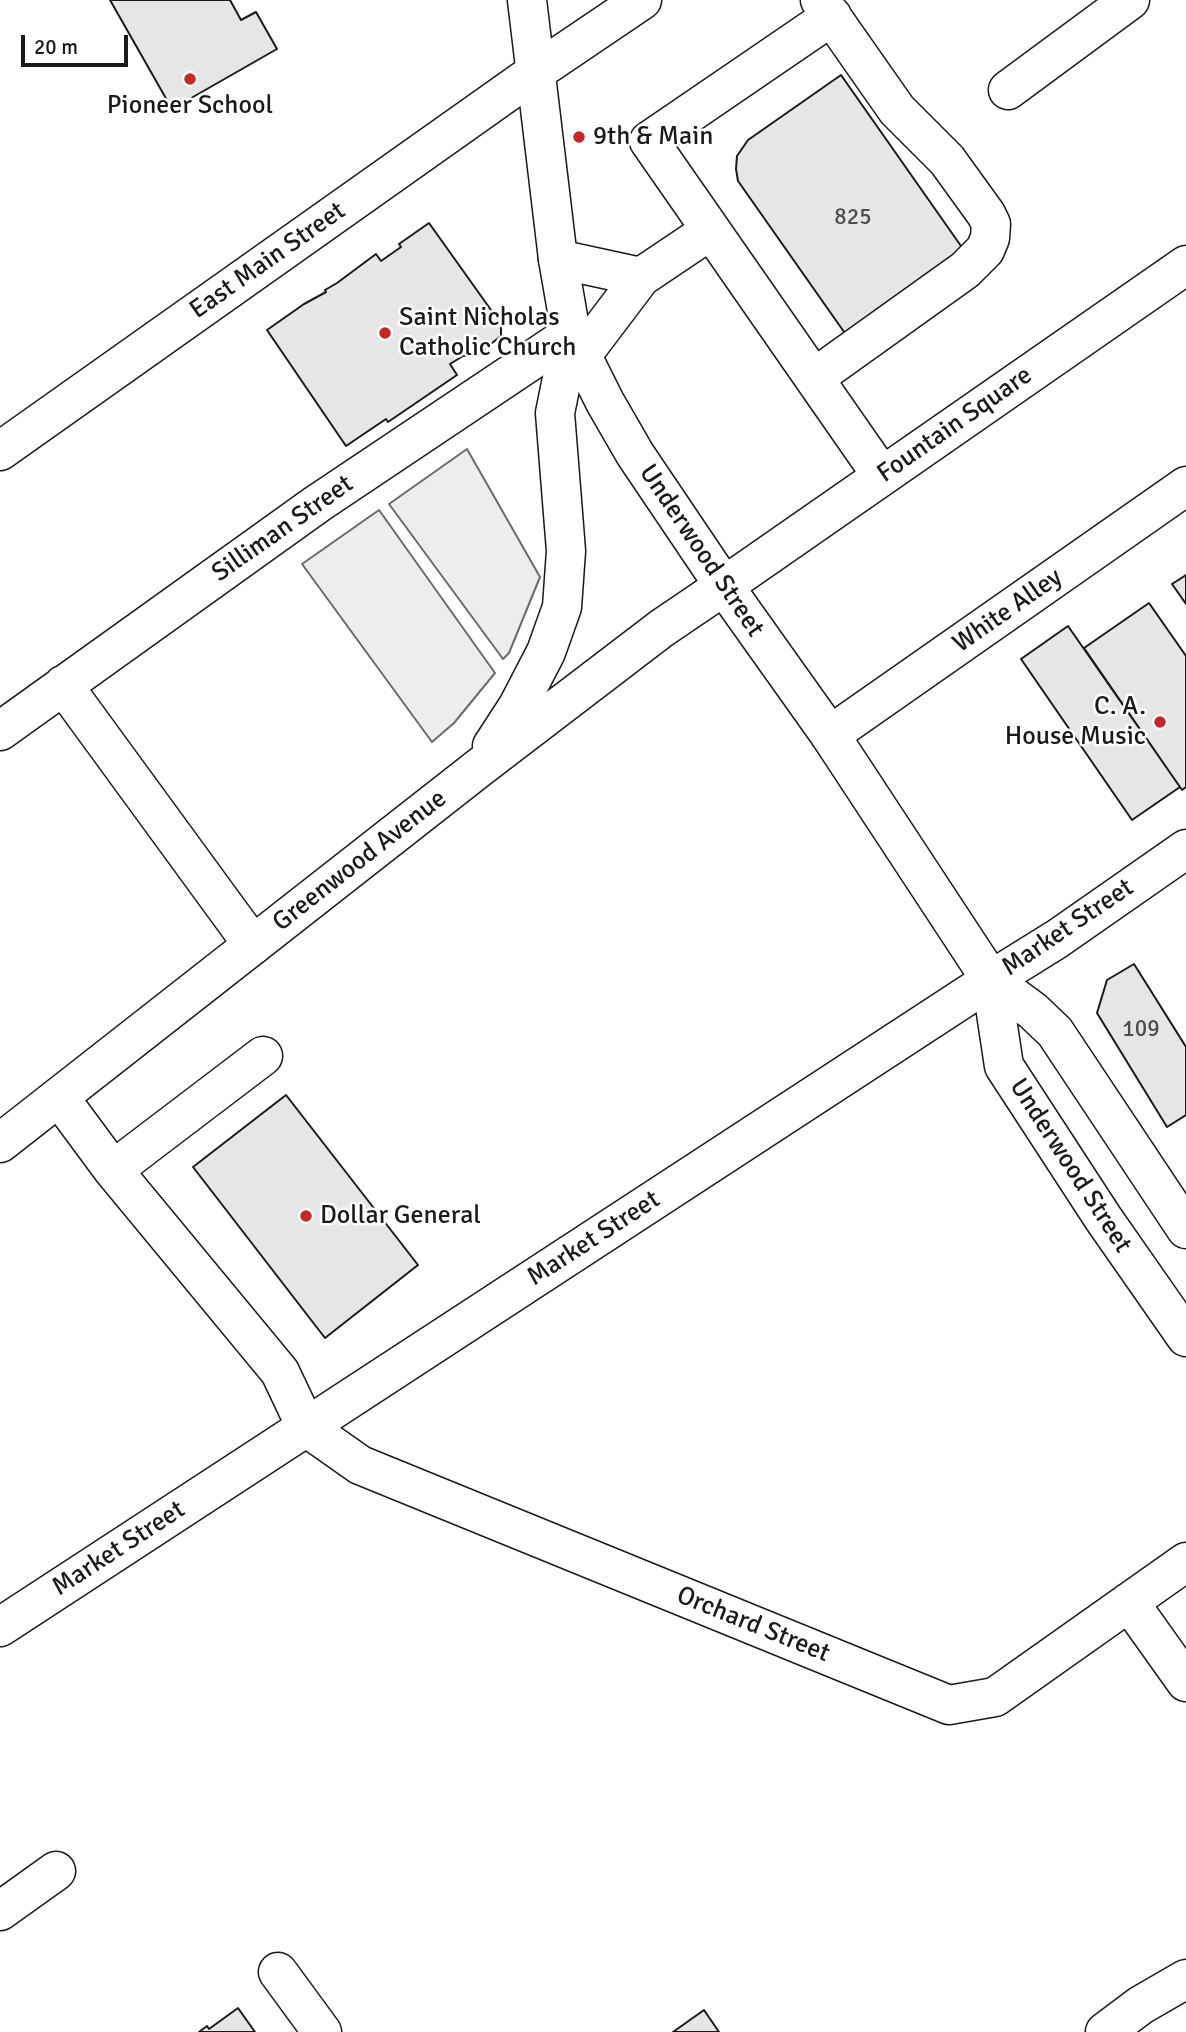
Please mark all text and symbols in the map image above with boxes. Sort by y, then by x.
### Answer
scale bar [24,21,131,65]
text: 20 m [34,34,78,60]
marker: Pioneer School [182,71,198,87]
place label: Pioneer School [107,90,273,122]
place label: 9th & Main [593,121,713,153]
marker: 9th & Main [571,129,587,145]
street label: East Main Street [184,196,352,326]
house number: 825 [834,204,872,232]
place label: Saint Nicholas Catholic Church [399,302,576,364]
marker: Saint Nicholas Catholic Church [377,325,393,341]
street label: Fountain Square [872,360,1038,490]
street label: Underwood Street [632,459,770,643]
street label: Silliman Street [206,469,360,589]
street label: White Alley [947,562,1069,660]
place label: C. A. House Music [1005,691,1146,752]
marker: C. A. House Music [1152,714,1168,730]
street label: Greenwood Avenue [267,783,453,939]
street label: Market Street [996,873,1140,983]
house number: 109 [1122,1016,1160,1044]
street label: Underwood Street [1002,1073,1138,1259]
street label: Market Street [522,1185,666,1293]
place label: Dollar General [320,1200,481,1232]
marker: Dollar General [298,1208,314,1224]
street label: Market Street [47,1495,191,1603]
street label: Orchard Street [672,1580,834,1670]

